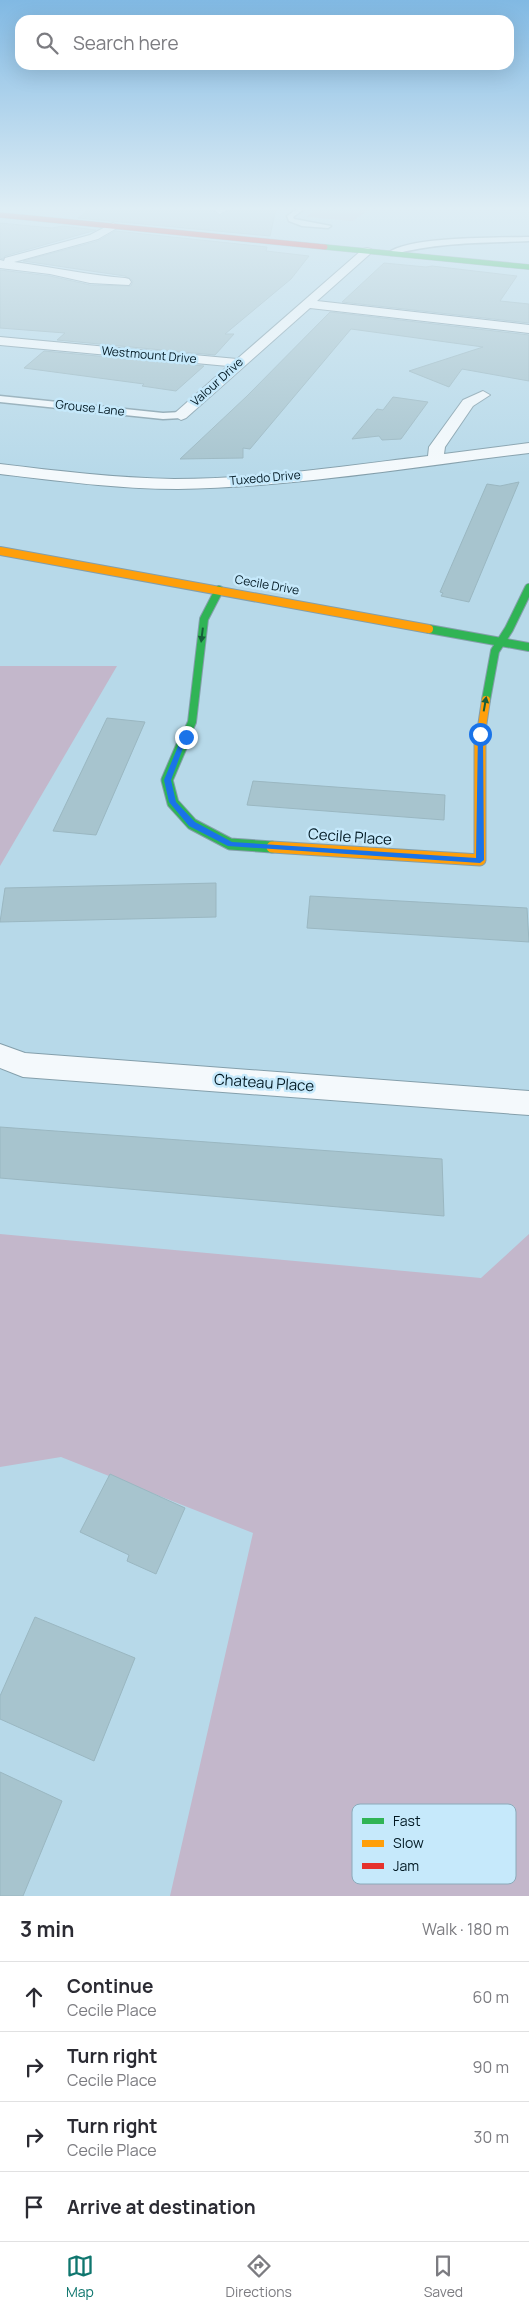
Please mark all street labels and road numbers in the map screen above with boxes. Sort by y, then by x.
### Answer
street label: Westmount Drive [101,342,197,367]
street label: Valour Drive [187,354,247,410]
street label: Grouse Lane [55,395,126,420]
street label: Tuxedo Drive [229,466,301,489]
street label: Cecile Drive [234,570,301,599]
street label: Cecile Place [307,823,393,850]
street label: Chateau Place [213,1069,315,1096]

